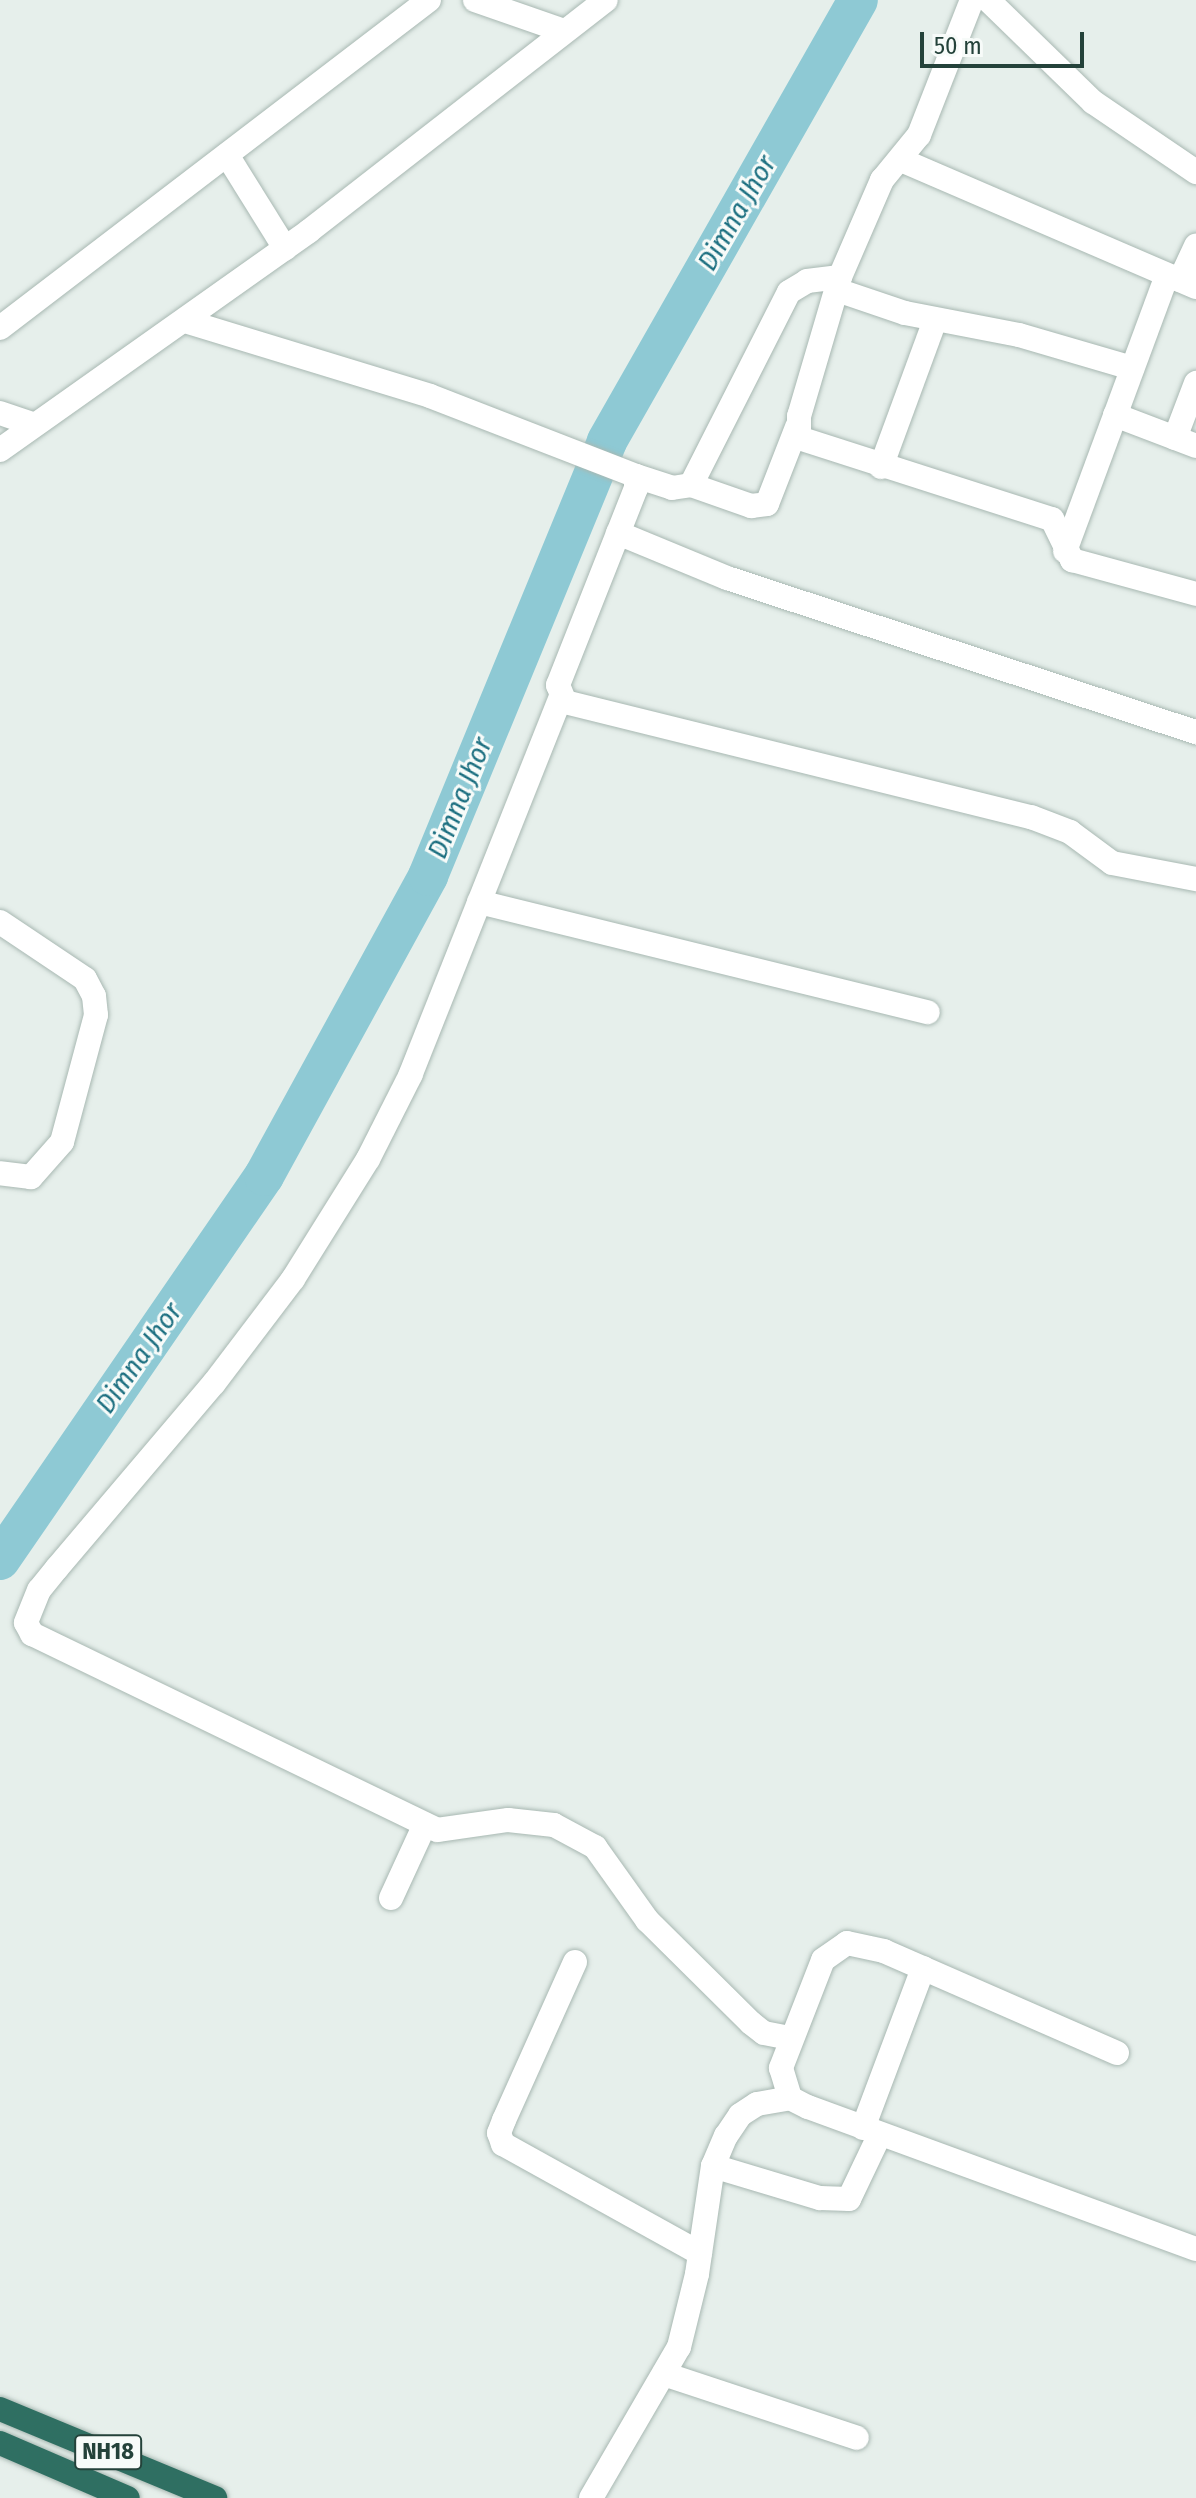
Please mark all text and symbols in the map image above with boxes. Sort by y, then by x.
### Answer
scale bar [924,16,1088,66]
text: 50 m [934,32,982,60]
water label: Dimna Jhor [691,150,783,276]
water label: Dimna Jhor [421,733,499,863]
water label: Dimna Jhor [89,1296,189,1420]
road number: NH18 [74,2432,142,2472]

